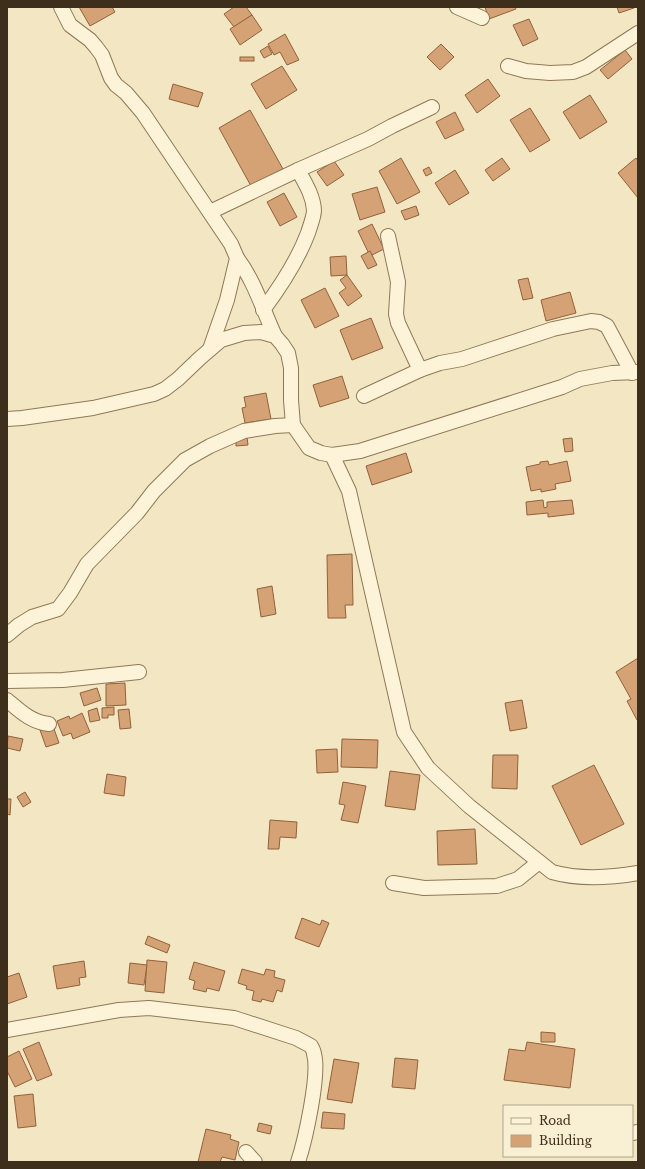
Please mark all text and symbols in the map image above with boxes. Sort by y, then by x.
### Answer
legend [503,1105,633,1157]
text: Road [539,1113,571,1128]
text: Building [539,1133,593,1148]

